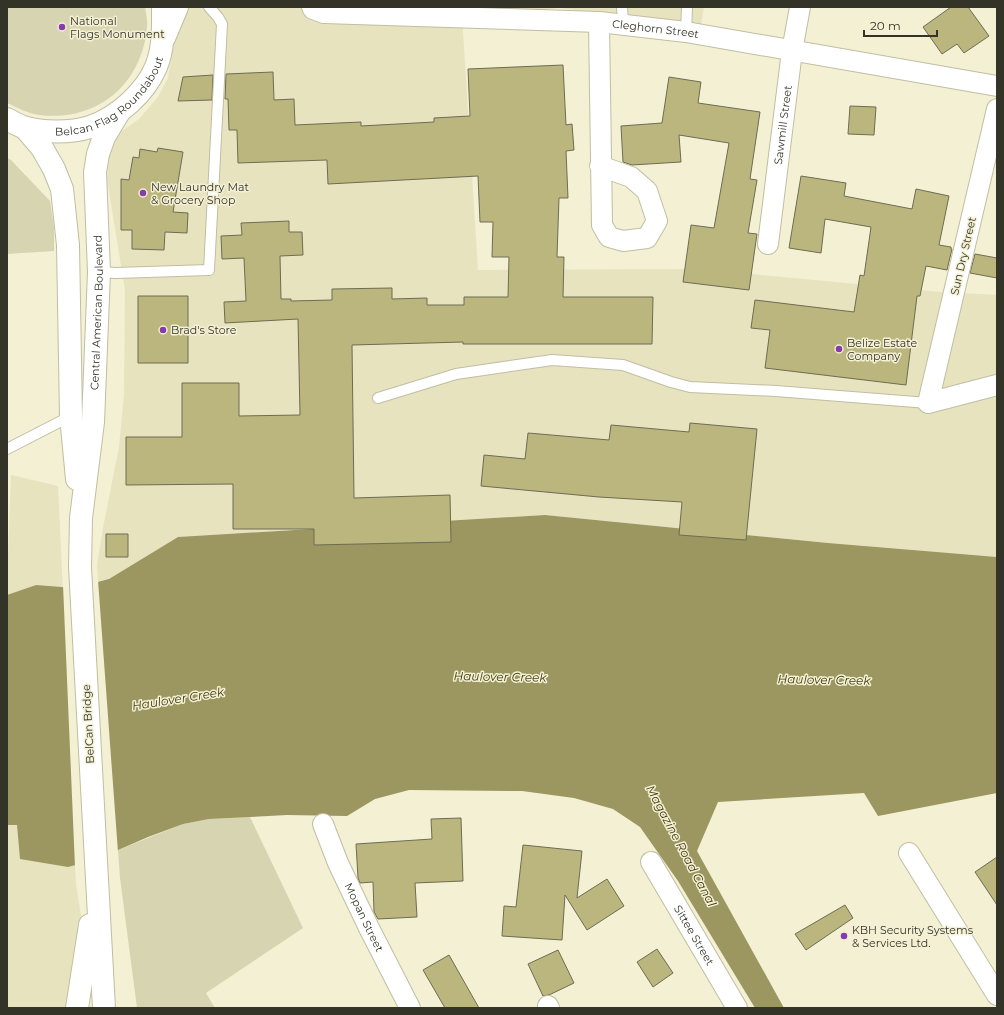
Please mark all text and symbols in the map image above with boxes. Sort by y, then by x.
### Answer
scale bar [864,12,937,38]
place label: National Flags Monument [70,14,165,41]
street label: Cleghorn Street [611,17,701,41]
text: 20 m [870,18,901,33]
marker: National Flags Monument [57,22,67,32]
street label: Belcan Flag Roundabout [55,54,166,139]
street label: Sawmill Street [771,84,795,165]
place label: New Laundry Mat & Grocery Shop [151,180,249,207]
marker: New Laundry Mat & Grocery Shop [138,188,148,198]
street label: Sun Dry Street [947,215,979,297]
street label: Central American Boulevard [87,235,106,390]
place label: Brad's Store [171,323,237,337]
marker: Brad's Store [158,325,168,335]
place label: Belize Estate Company [847,336,918,363]
marker: Belize Estate Company [834,344,844,354]
water label: Haulover Creek [453,668,547,685]
water label: Haulover Creek [777,671,871,688]
street label: BelCan Bridge [79,684,97,764]
water label: Haulover Creek [131,684,226,713]
water label: Magazine Road Canal [643,782,720,910]
street label: Mopan Street [341,881,387,955]
street label: Sittee Street [671,903,718,968]
place label: KBH Security Systems & Services Ltd. [852,923,974,950]
marker: KBH Security Systems & Services Ltd. [839,931,849,941]

